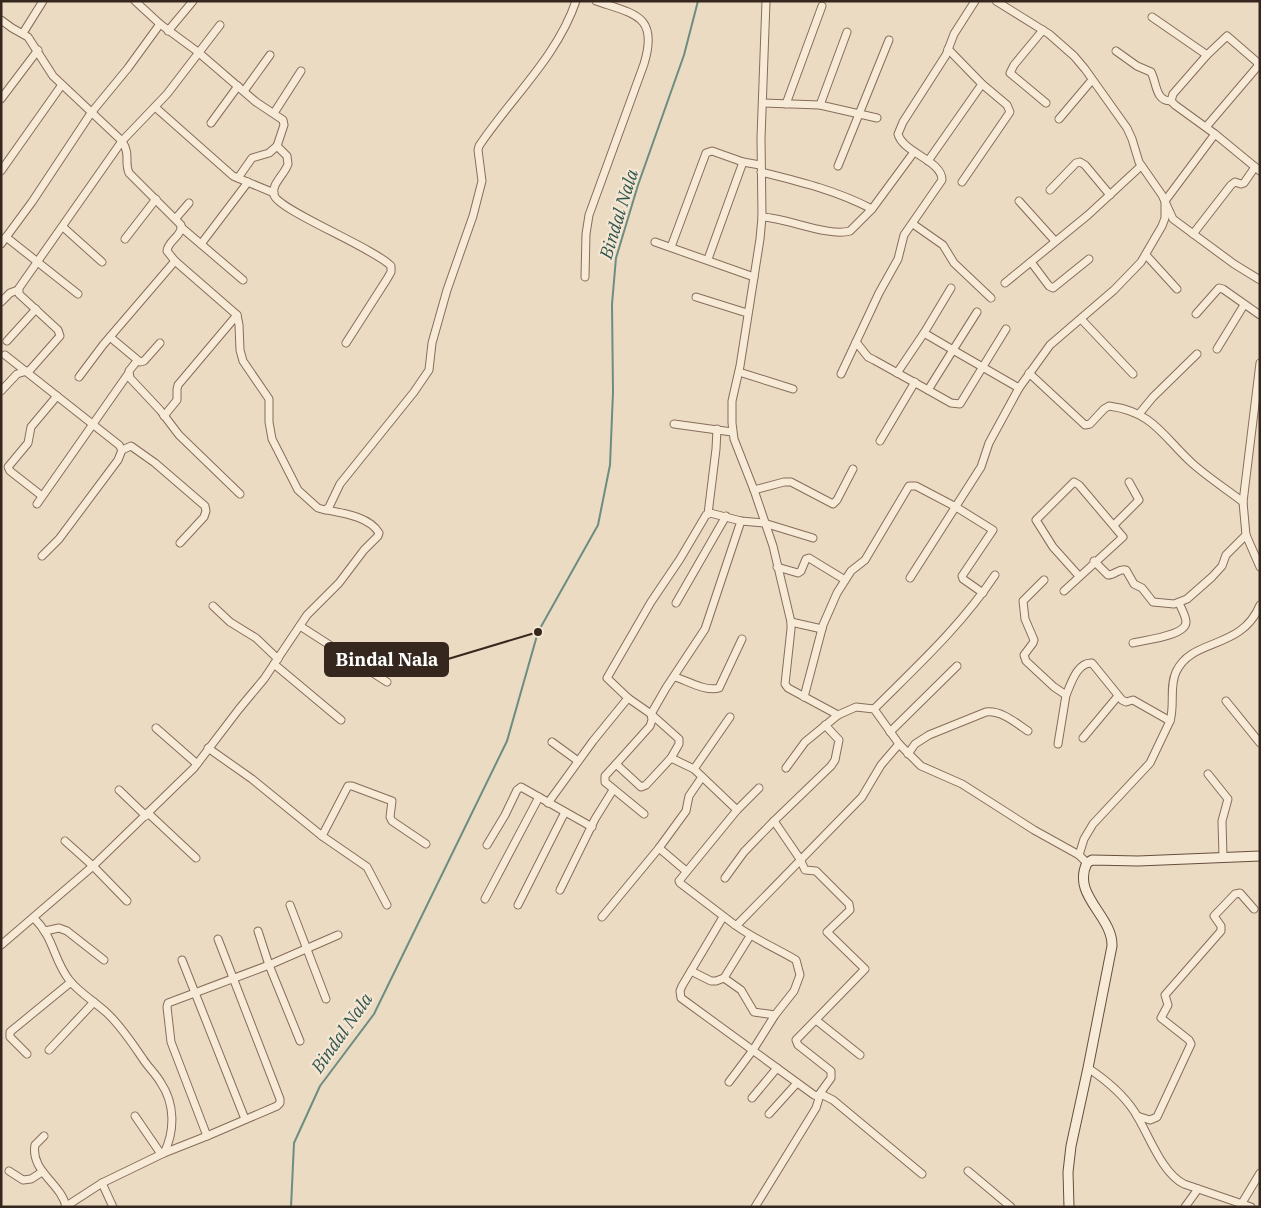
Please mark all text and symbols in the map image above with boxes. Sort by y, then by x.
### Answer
water label: Bindal Nala [594,166,643,262]
callout: Bindal Nala [325,643,448,676]
text: Bindal Nala [336,648,438,671]
water label: Bindal Nala [305,988,378,1078]

